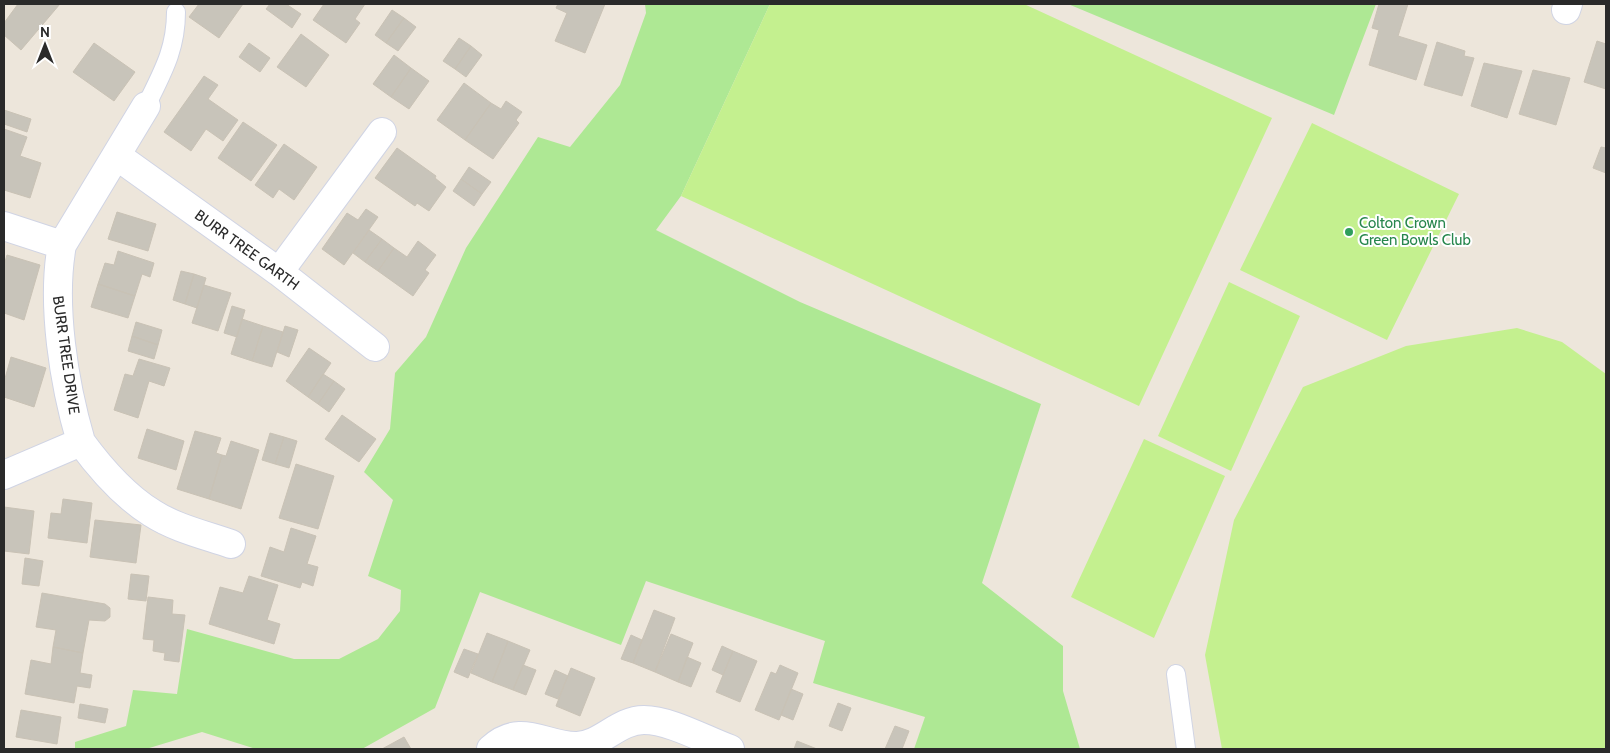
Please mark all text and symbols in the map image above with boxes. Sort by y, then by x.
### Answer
north arrow [20,20,70,70]
text: N [40,23,50,41]
street label: BURR TREE GARTH [191,206,303,294]
place label: Colton Crown Green Bowls Club [1359,214,1471,249]
marker: Colton Crown Green Bowls Club [1343,226,1355,238]
street label: BURR TREE DRIVE [49,295,83,415]

